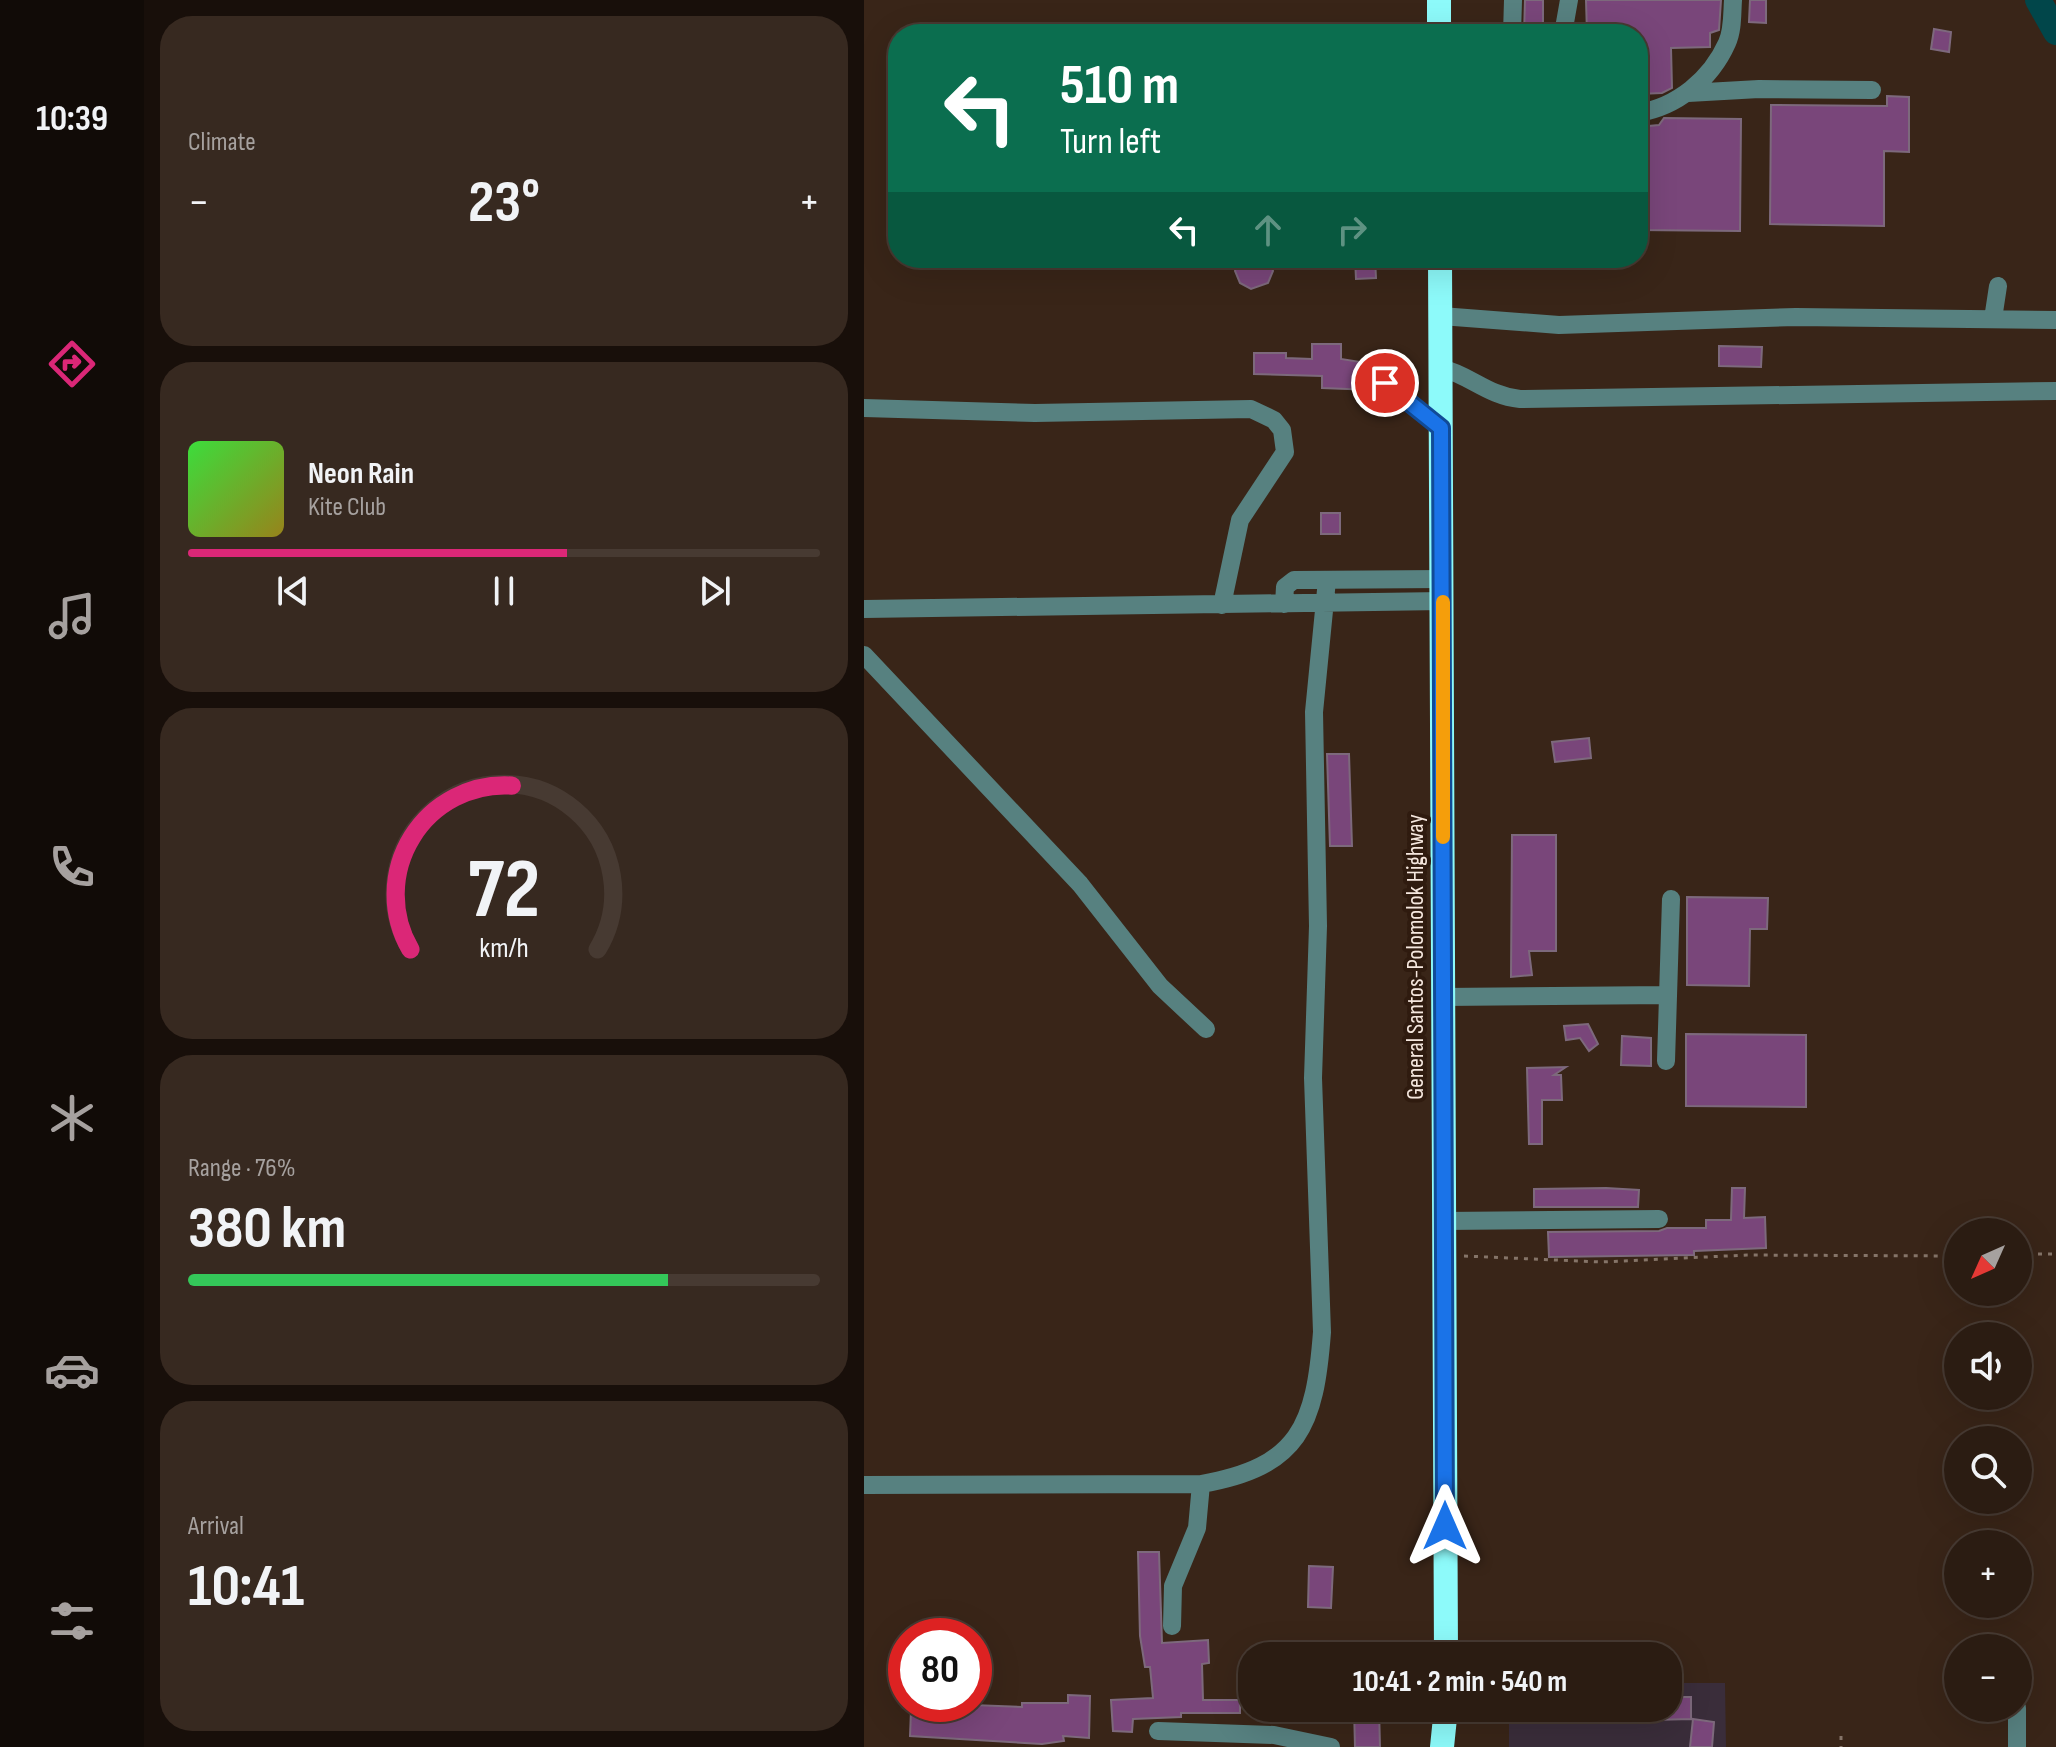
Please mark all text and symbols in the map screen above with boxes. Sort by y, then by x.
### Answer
text: 510 m [1060,53,1179,120]
icon: left [928,56,1032,160]
text: 10:39 [36,98,108,141]
text: Turn left [1060,121,1161,164]
text: Climate [188,127,256,158]
text: 23° [468,167,540,239]
text: − [188,176,210,229]
text: + [798,176,820,229]
icon: left [1162,208,1206,252]
icon: ahead [1246,208,1290,252]
icon: right [1330,208,1374,252]
icon: directions [44,336,100,392]
pin [1351,349,1419,417]
icon: arrive [1363,361,1407,405]
text: Neon Rain [308,456,414,492]
text: Kite Club [308,492,386,523]
icon: previous [271,569,315,613]
icon: pause [482,569,526,613]
icon: next [693,569,737,613]
icon: music [44,588,100,644]
street label: General Santos-Polomolok Highway [1401,814,1430,1100]
icon: phone [44,839,100,895]
text: 72 [468,840,540,940]
text: km/h [479,931,529,966]
icon: climate [44,1090,100,1146]
text: Range · 76% [188,1153,296,1184]
text: 380 km [188,1193,346,1265]
north arrow [1944,1218,2032,1306]
map controls [1944,1218,2032,1722]
button: sound [1944,1322,2032,1410]
icon: car [44,1342,100,1398]
button: search [1944,1426,2032,1514]
position arrow [1403,1484,1487,1568]
text: Arrival [188,1511,244,1542]
button: + [1944,1530,2032,1618]
text: 10:41 [188,1551,304,1623]
icon: filters [44,1593,100,1649]
speed limit sign: 80 [888,1618,992,1722]
button: − [1944,1634,2032,1722]
text: 10:41 · 2 min · 540 m [1353,1664,1567,1700]

